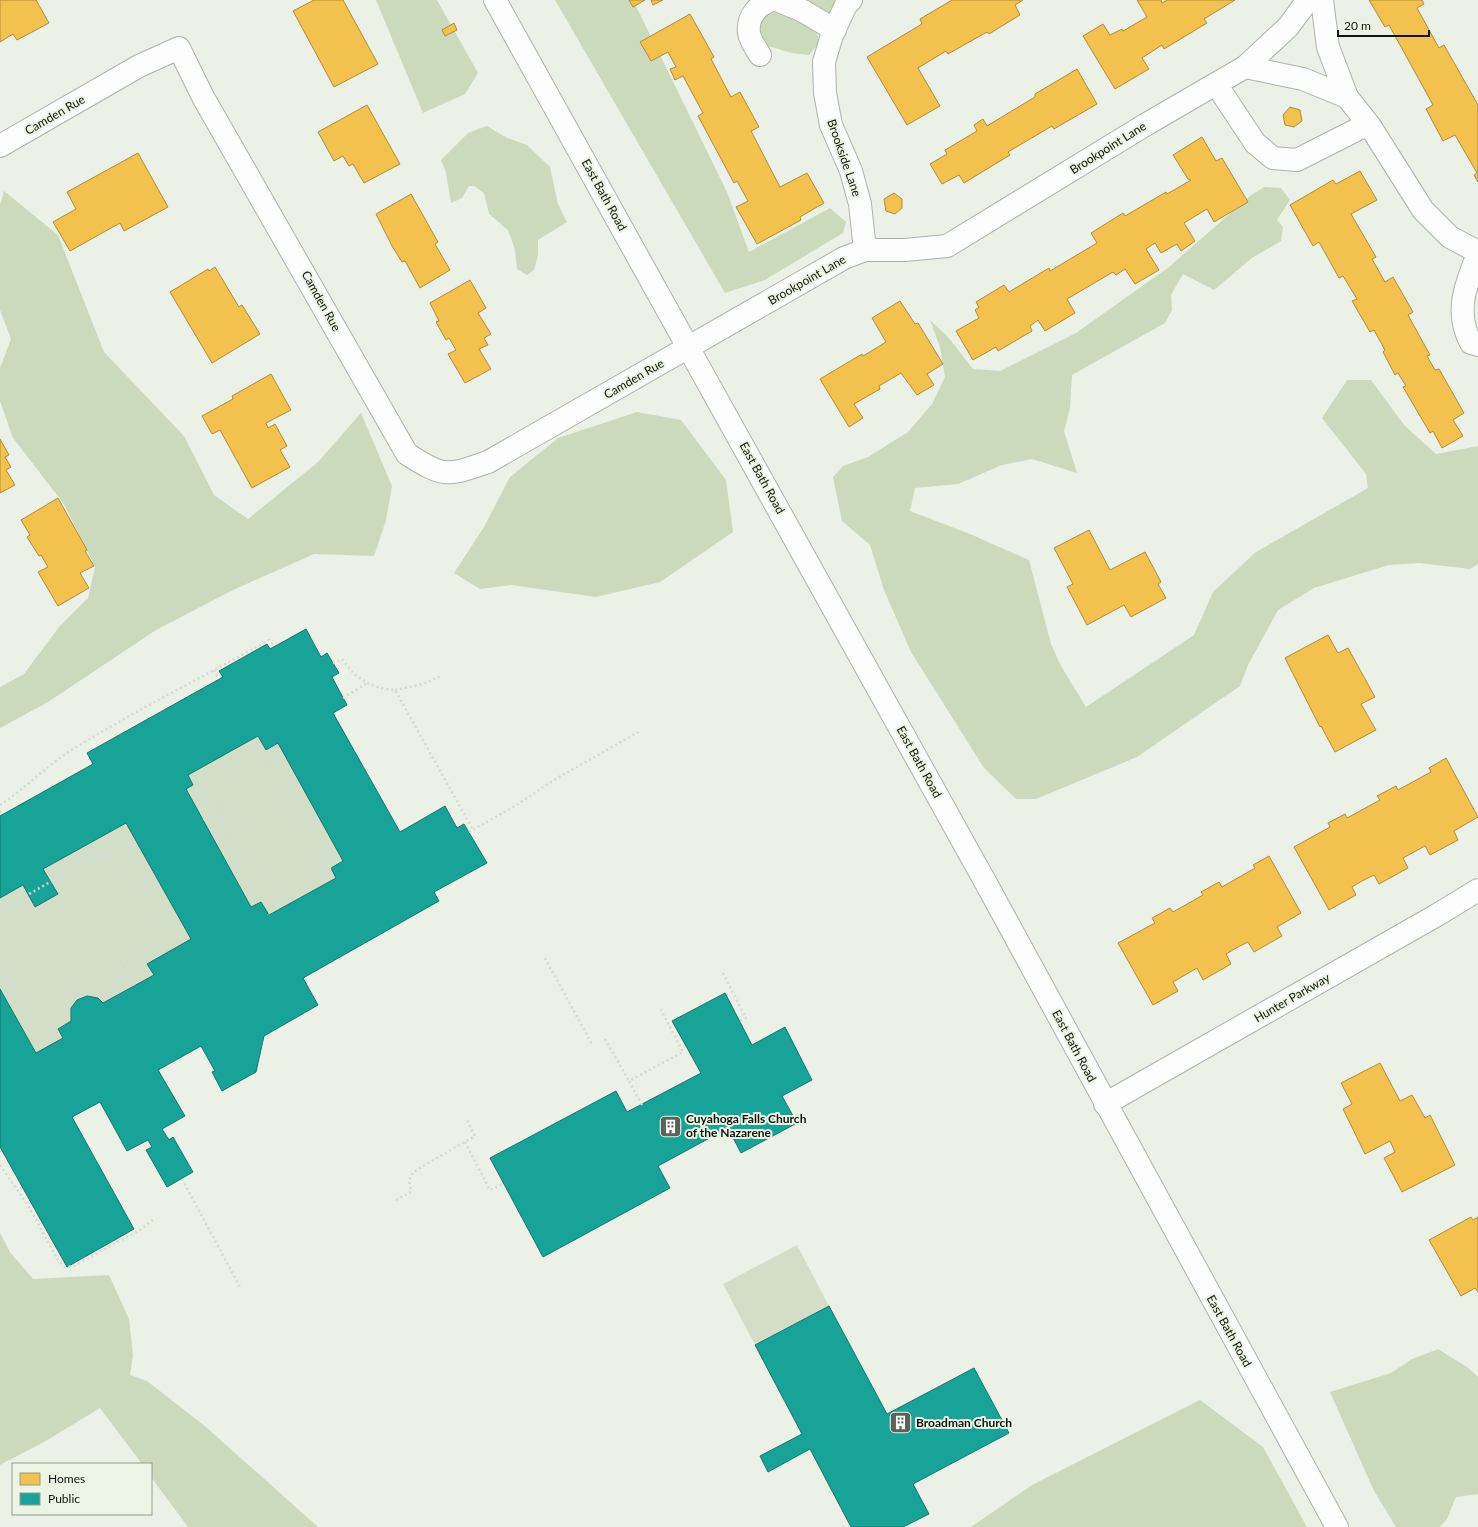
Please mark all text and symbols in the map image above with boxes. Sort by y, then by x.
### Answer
scale bar [1338,12,1429,38]
text: 20 m [1344,18,1371,33]
street label: Camden Rue [22,91,88,138]
street label: Brookside Lane [824,117,865,198]
street label: Brookpoint Lane [1067,118,1149,177]
street label: East Bath Road [579,156,630,233]
street label: Brookpoint Lane [765,251,848,308]
street label: Camden Rue [299,268,344,334]
street label: Camden Rue [601,355,667,402]
street label: East Bath Road [737,439,788,516]
street label: East Bath Road [894,723,945,800]
street label: Hunter Parkway [1251,969,1333,1025]
street label: East Bath Road [1049,1007,1100,1084]
place label: Cuyahoga Falls Church of the Nazarene [686,1111,807,1140]
building icon: Cuyahoga Falls Church of the Nazarene [658,1113,684,1139]
street label: East Bath Road [1204,1292,1255,1369]
building icon: Broadman Church [887,1410,913,1436]
place label: Broadman Church [916,1415,1012,1430]
legend [12,1463,152,1515]
text: Homes [48,1471,85,1486]
text: Public [48,1491,80,1506]

